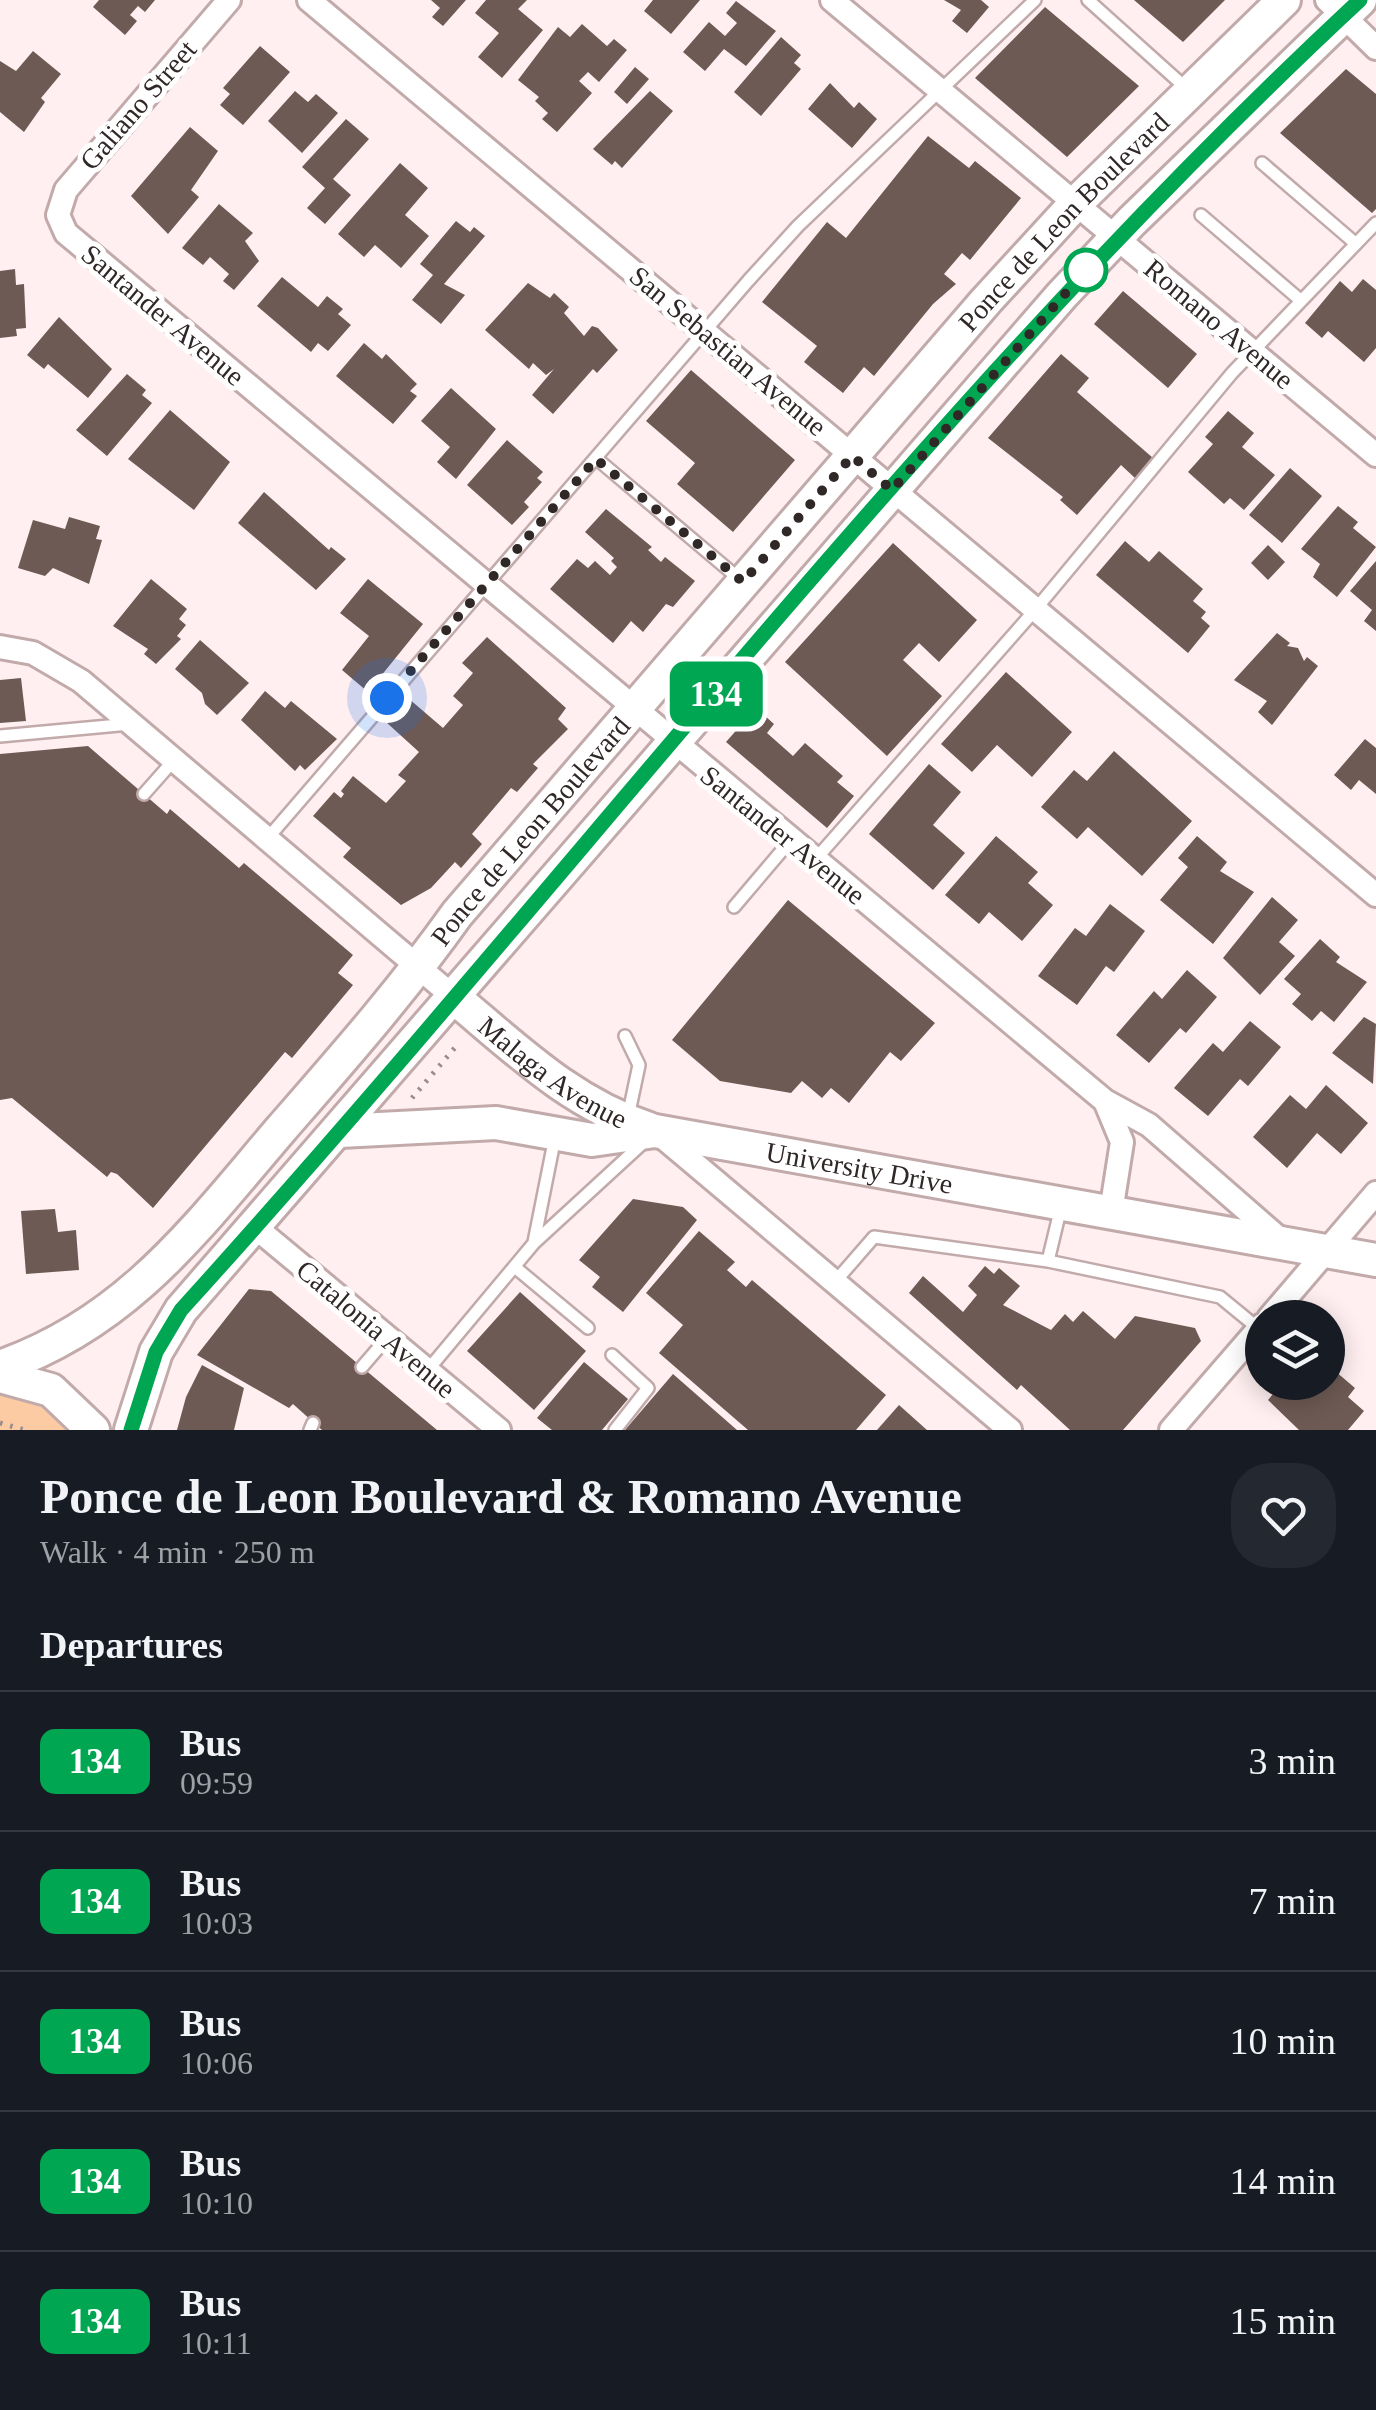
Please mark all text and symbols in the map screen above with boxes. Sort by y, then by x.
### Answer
street label: Galiano Street [74,34,203,176]
street label: Ponce de Leon Boulevard [952,106,1175,337]
street label: Santander Avenue [76,238,250,392]
unlabelled marker [1065,249,1107,291]
street label: Romano Avenue [1138,253,1300,395]
street label: San Sebastian Avenue [624,260,832,442]
line badge: 134 [658,662,774,726]
your location [362,673,412,723]
text: 134 [690,675,742,714]
street label: Ponce de Leon Boulevard [424,710,636,951]
street label: Santander Avenue [695,759,871,911]
street label: Malaga Avenue [473,1010,632,1134]
street label: University Drive [764,1136,955,1199]
street label: Catalonia Avenue [290,1254,462,1404]
map controls [1245,1300,1345,1400]
button: layers [1245,1300,1345,1400]
button: heart [1231,1463,1336,1568]
text: Ponce de Leon Boulevard & Romano Avenue [40,1470,962,1523]
text: Walk · 4 min · 250 m [40,1534,315,1570]
text: Departures [40,1624,223,1666]
text: Bus [180,1722,241,1764]
text: 3 min [1248,1740,1336,1782]
text: 134 [69,1742,121,1781]
text: 09:59 [180,1765,253,1801]
text: Bus [180,1862,241,1904]
text: 7 min [1248,1880,1336,1922]
text: 134 [69,1882,121,1921]
text: 10:03 [180,1905,253,1941]
text: Bus [180,2002,241,2044]
text: 10 min [1229,2020,1336,2062]
text: 134 [69,2022,121,2061]
text: 10:06 [180,2045,253,2081]
text: Bus [180,2142,241,2184]
text: 14 min [1229,2160,1336,2202]
text: 134 [69,2162,121,2201]
text: 10:10 [180,2185,253,2221]
text: Bus [180,2282,241,2324]
text: 15 min [1229,2300,1336,2342]
text: 134 [69,2302,121,2341]
text: 10:11 [180,2325,252,2361]

